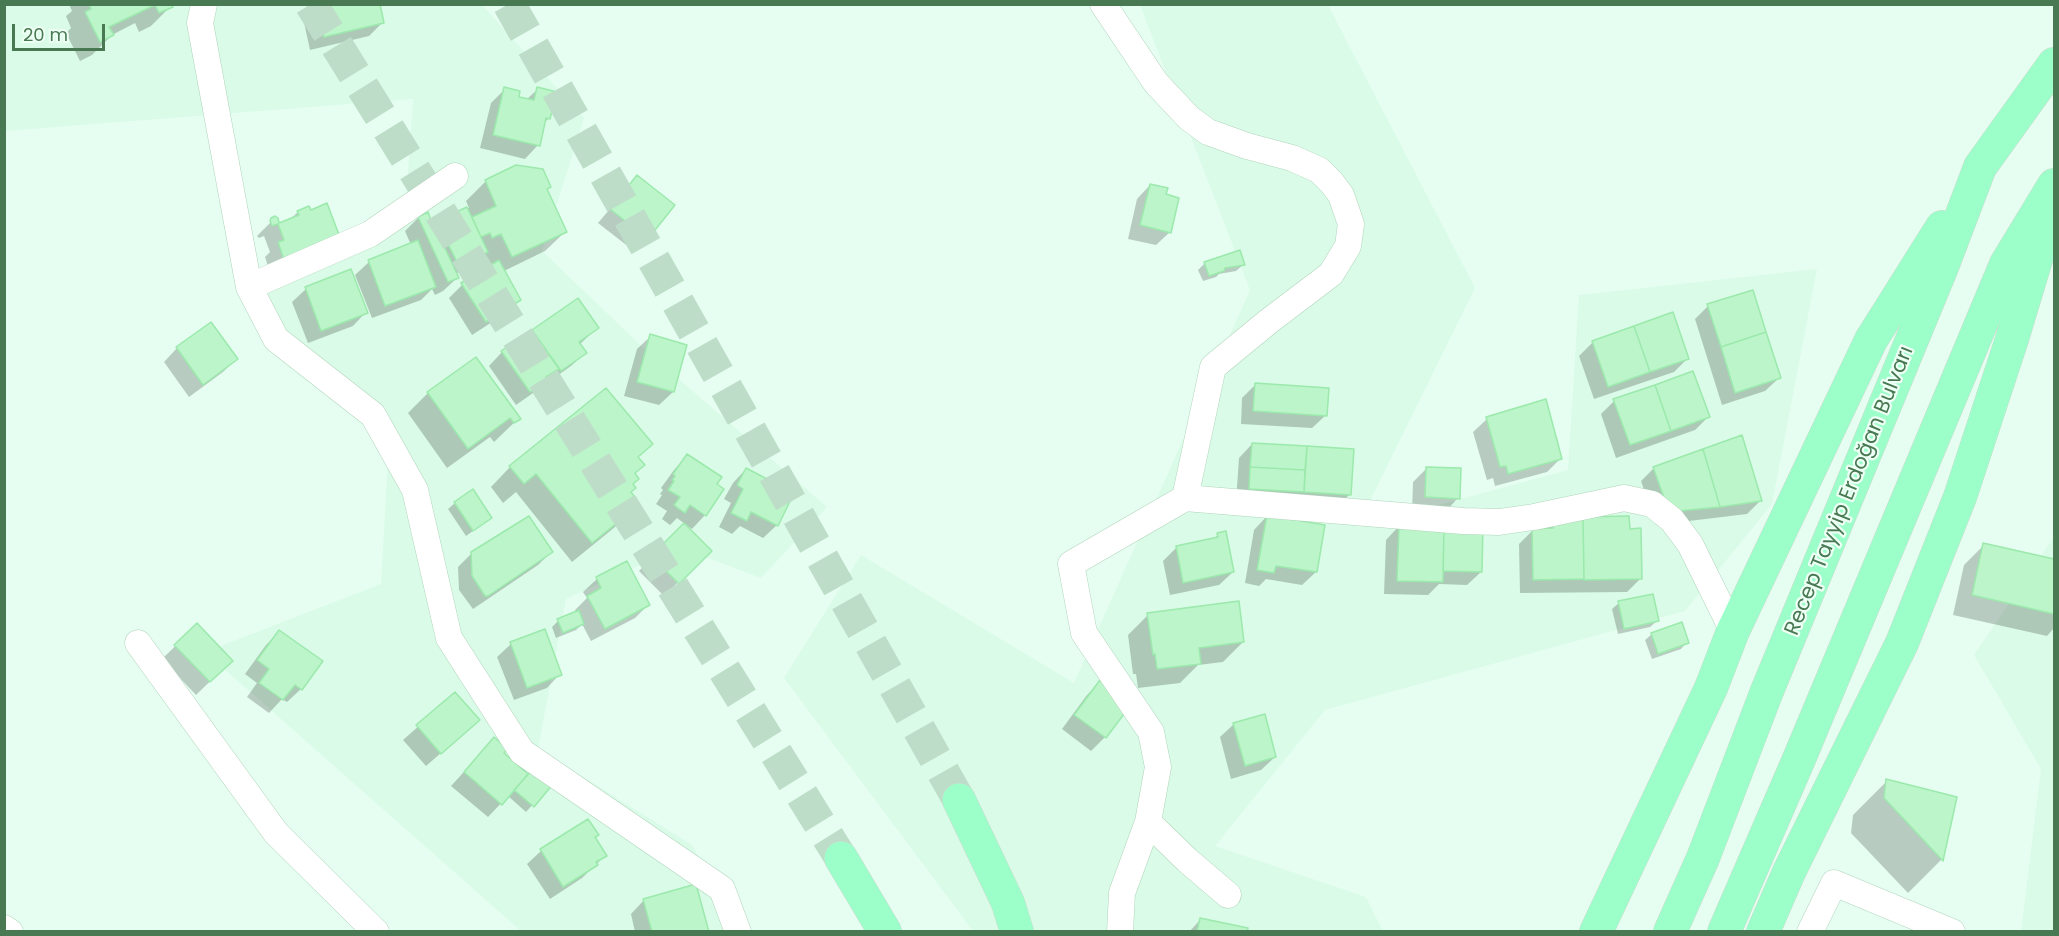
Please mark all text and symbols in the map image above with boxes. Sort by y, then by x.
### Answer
scale bar [15,12,108,50]
text: 20 m [23,22,68,47]
street label: Recep Tayyip Erdoğan Bulvarı [1780,343,1920,639]

